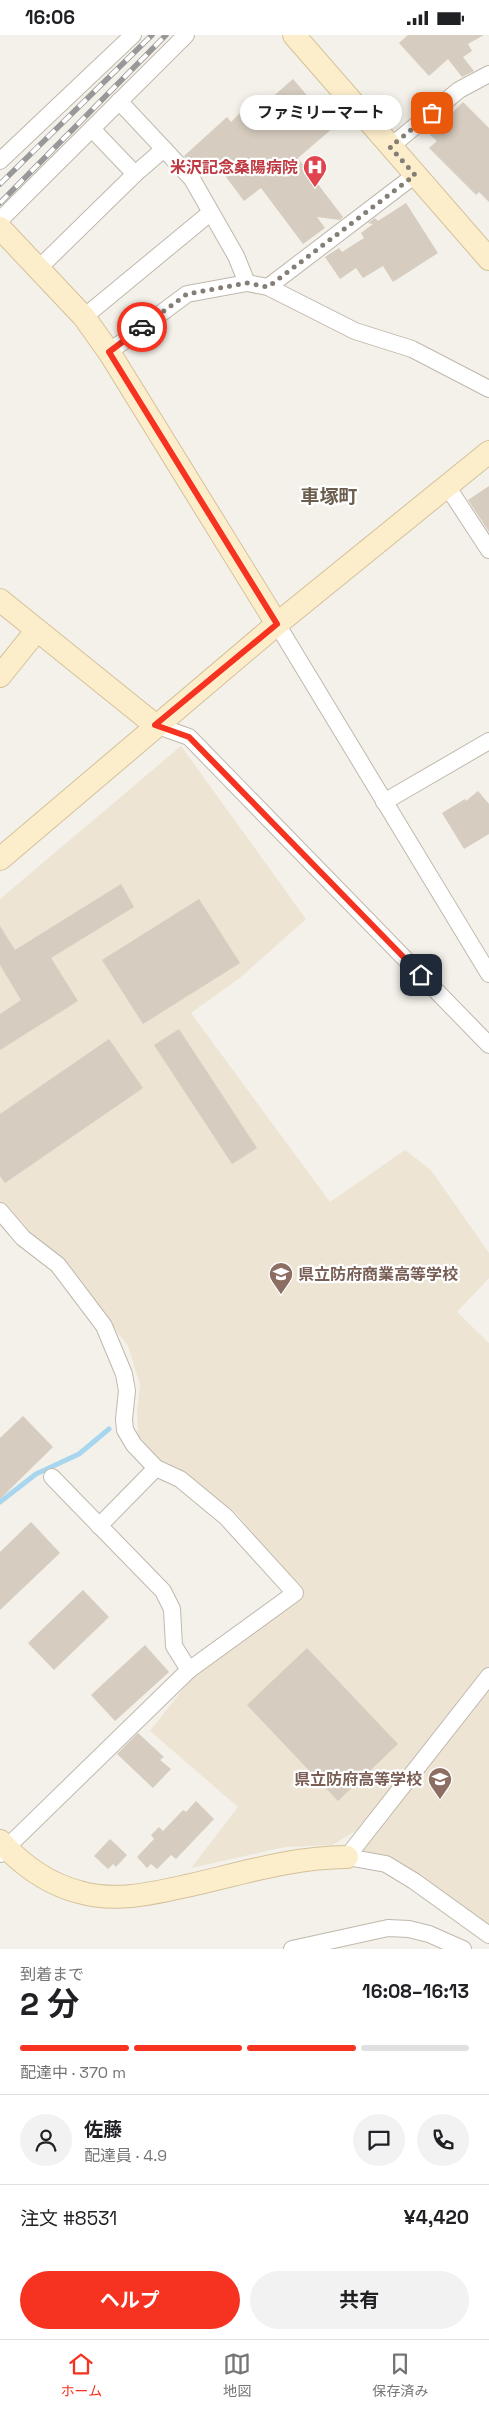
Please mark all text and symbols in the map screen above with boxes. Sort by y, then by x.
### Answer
text: 16:06 [25,5,75,30]
pin [411,92,453,134]
callout: ファミリーマート [240,95,402,131]
icon: bag [418,99,446,127]
text: ファミリーマート [257,102,385,123]
hospital icon: 米沢記念桑陽病院 [302,154,328,188]
place label: 米沢記念桑陽病院 [170,157,298,178]
courier [117,302,167,352]
icon: car [128,313,156,341]
district label: 車塚町 [300,484,358,509]
pin [400,954,442,996]
icon: home [407,961,435,989]
school or university icon: 県立防府商業高等学校 [268,1261,294,1295]
place label: 県立防府商業高等学校 [298,1264,458,1285]
school or university icon: 県立防府高等学校 [427,1766,453,1800]
place label: 県立防府高等学校 [294,1769,422,1790]
text: 到着まで [20,1964,84,1985]
text: 16:08–16:13 [362,1979,469,2004]
text: 2 分 [20,1984,79,2024]
text: 配達中 · 370 m [20,2062,126,2083]
button: person [20,2114,72,2166]
button: chat [353,2114,405,2166]
button: phone [417,2114,469,2166]
text: 佐藤 [84,2117,122,2142]
text: 配達員 · 4.9 [84,2145,167,2166]
text: ¥4,420 [404,2205,469,2230]
text: 注文 #8531 [20,2206,117,2231]
button: ヘルプ [20,2271,240,2329]
button: 共有 [250,2271,469,2329]
tab: ホーム [61,2350,102,2400]
tab: 地図 [223,2350,251,2400]
tab: 保存済み [372,2350,428,2400]

